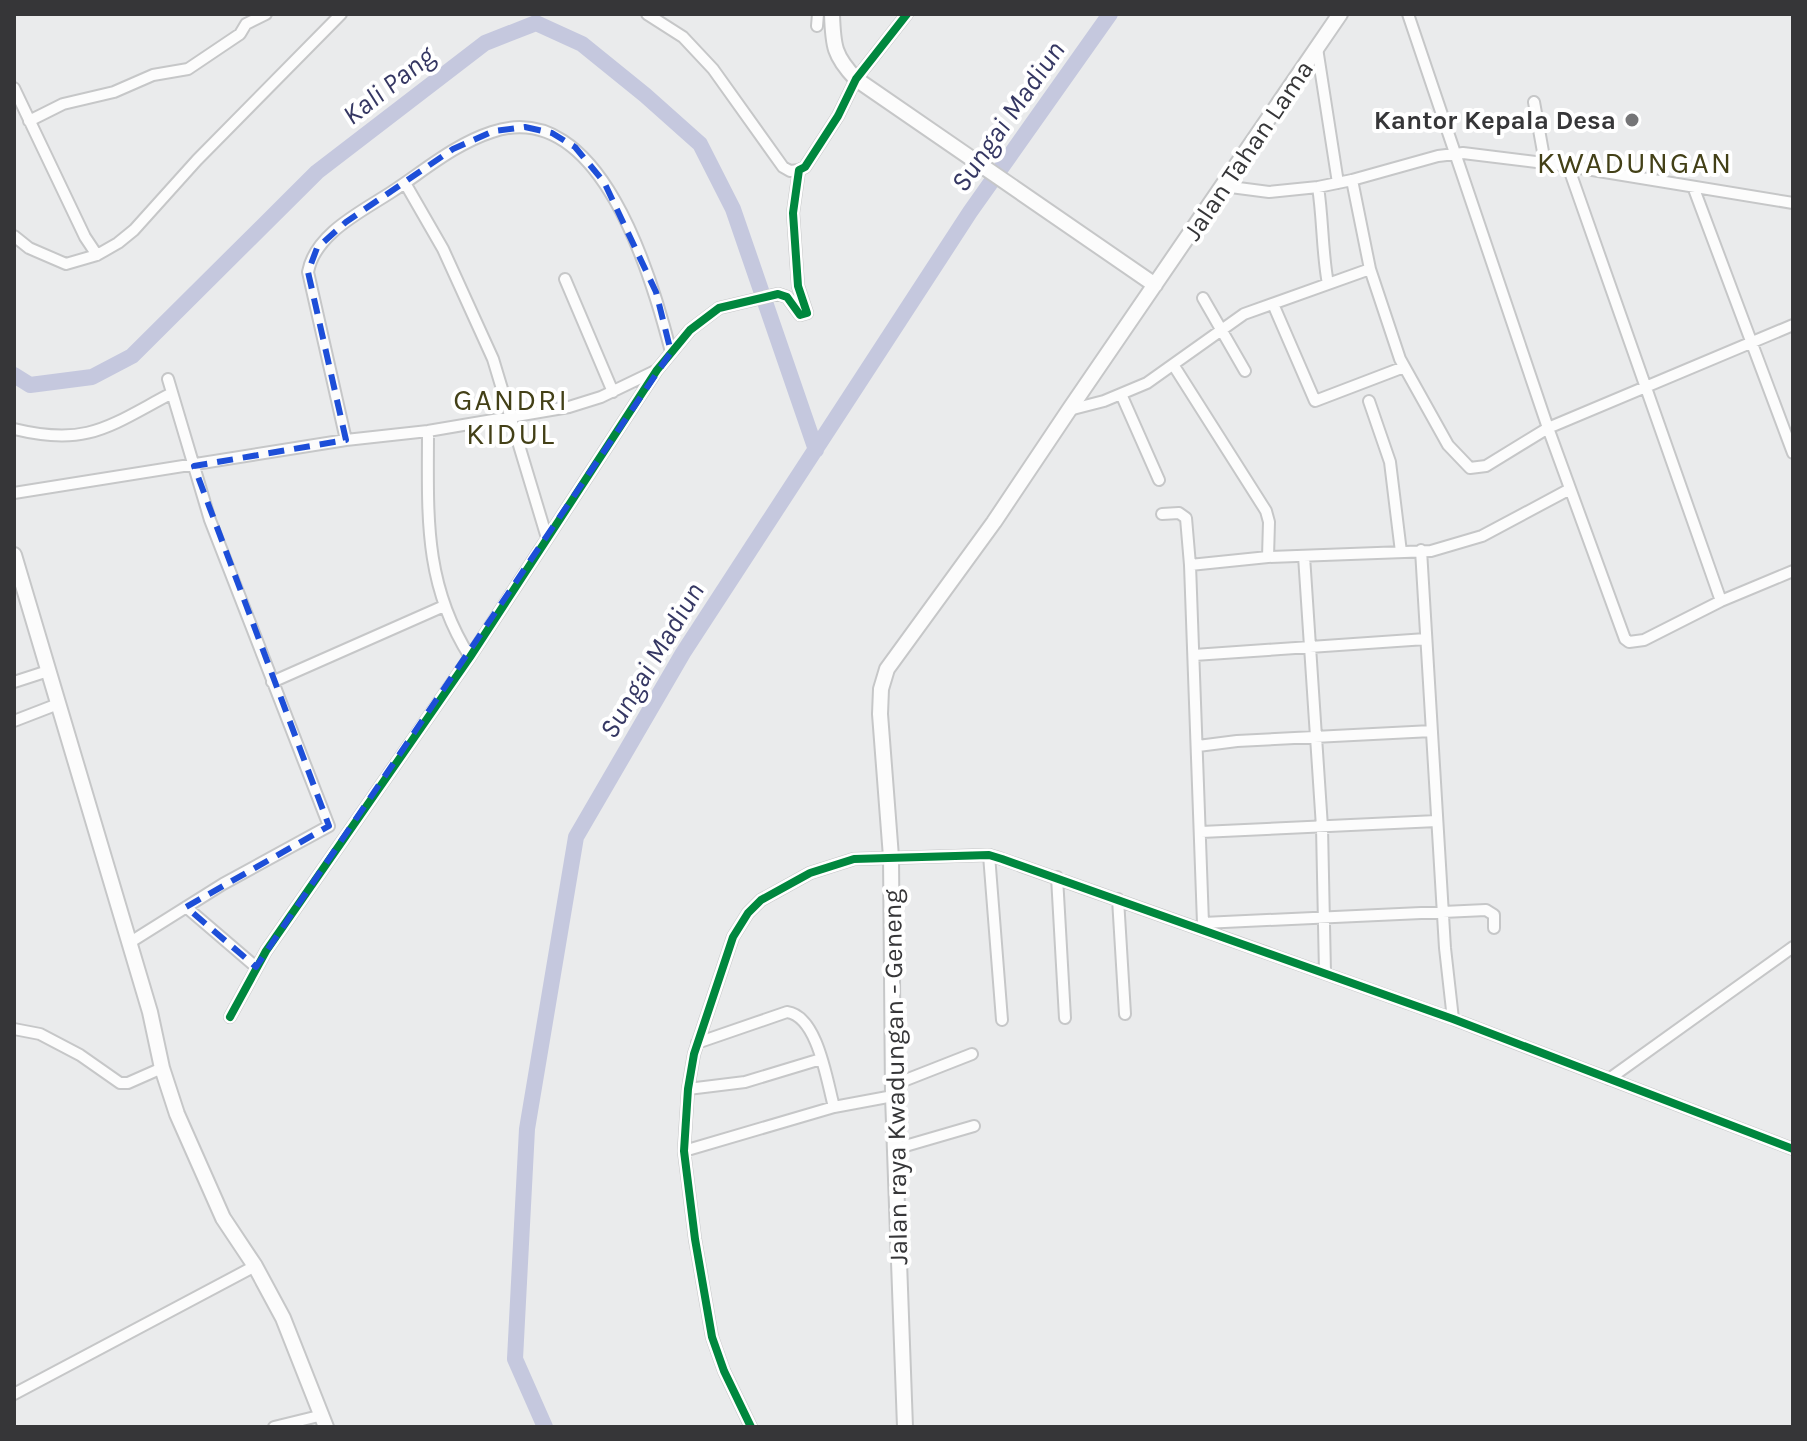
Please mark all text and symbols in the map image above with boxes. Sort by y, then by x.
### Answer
water label: Sungai Madiun [943,35,1071,198]
water label: Kali Pang [336,38,442,132]
street label: Jalan Tahan Lama [1177,54,1320,246]
place label: Kantor Kepala Desa [1374,105,1616,136]
marker: Kantor Kepala Desa [1623,111,1641,129]
district label: KWADUNGAN [1537,145,1733,181]
district label: GANDRI KIDUL [453,382,569,452]
water label: Sungai Madiun [592,576,711,744]
street label: Jalan raya Kwadungan - Geneng [877,888,914,1265]

